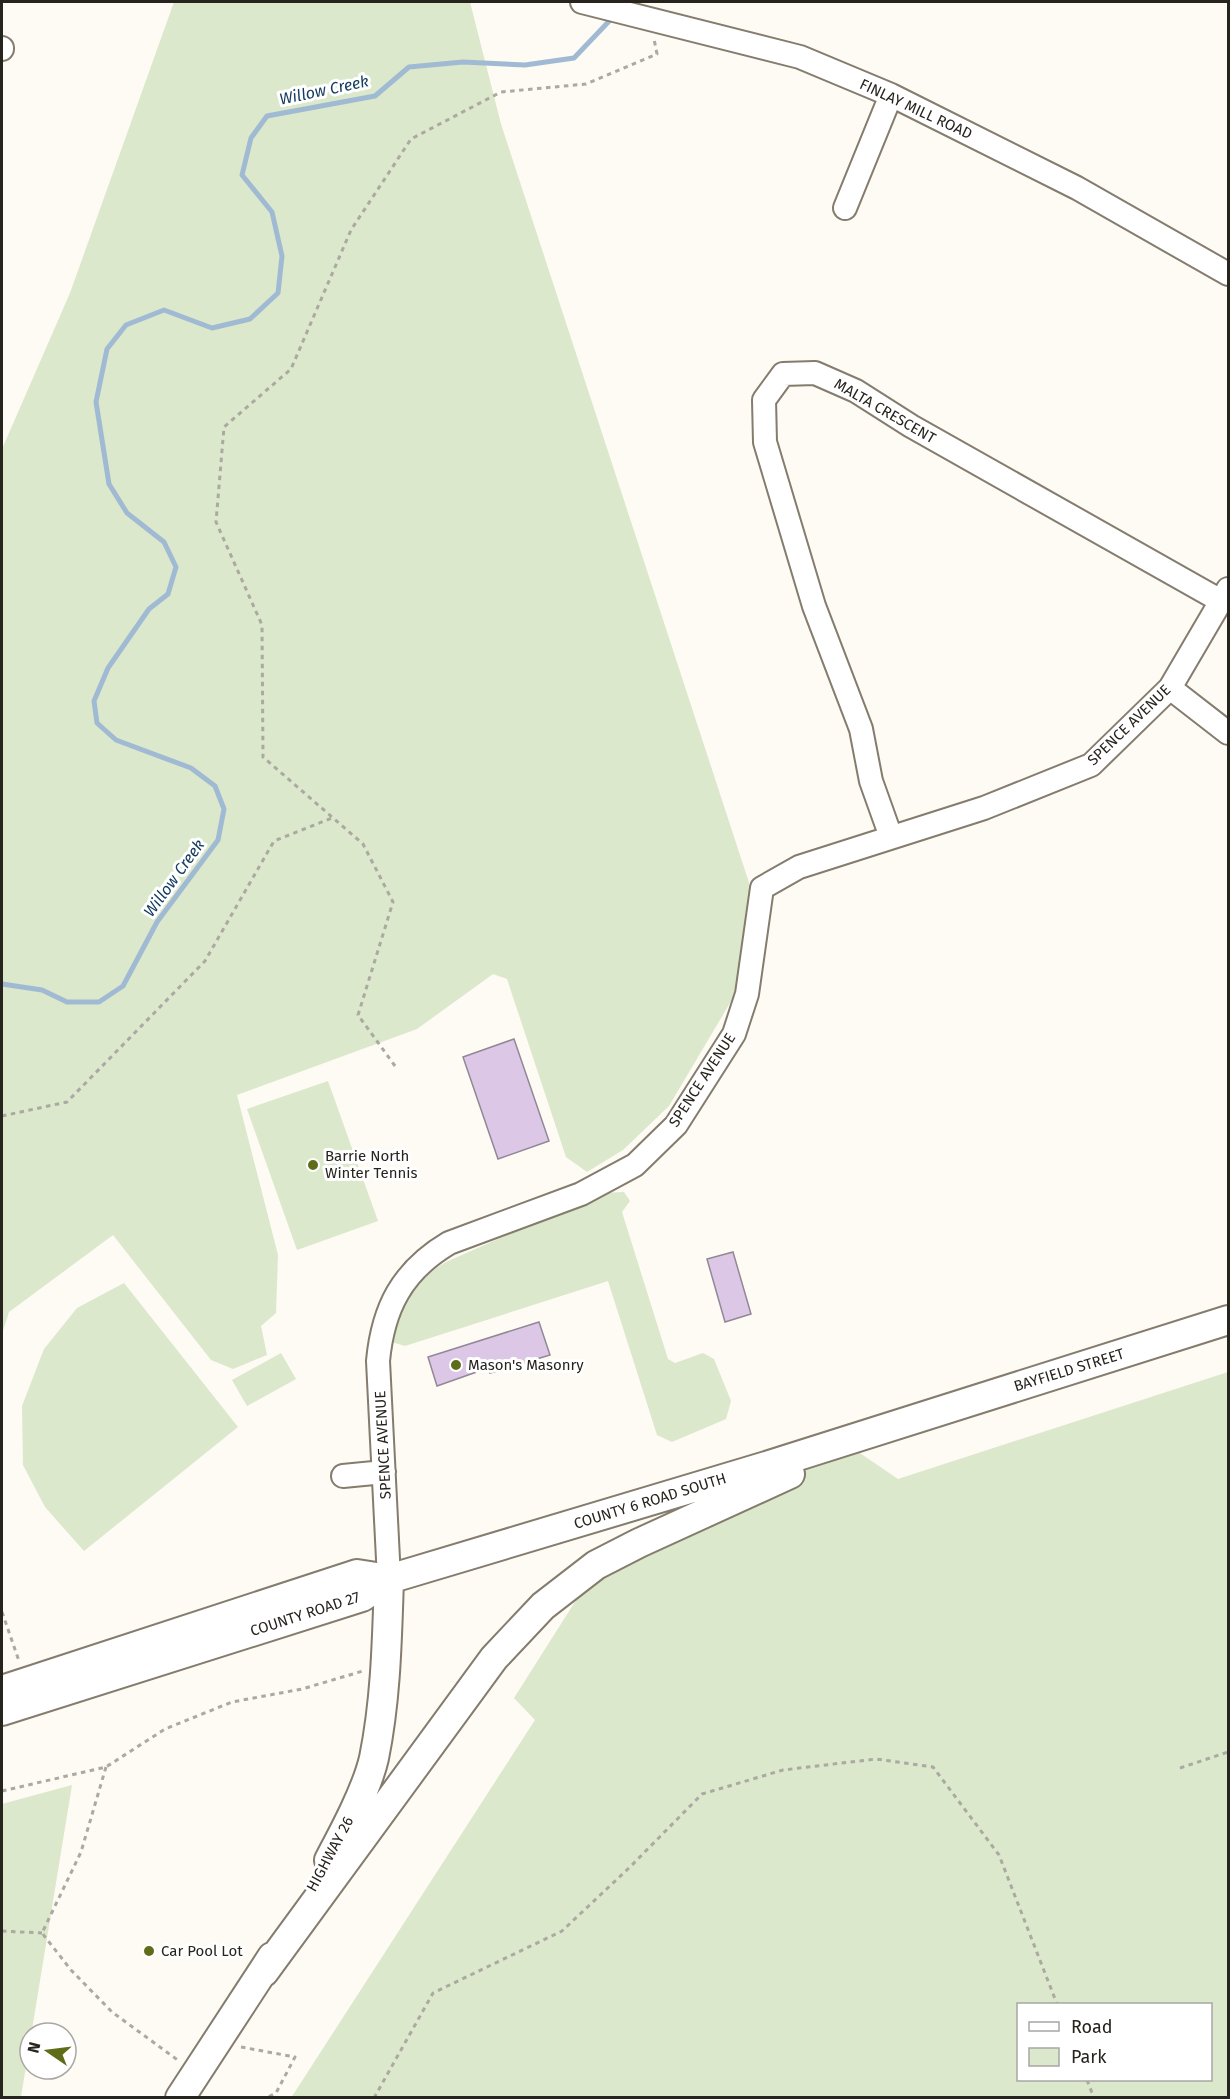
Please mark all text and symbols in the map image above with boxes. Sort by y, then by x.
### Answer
water label: Willow Creek [278,71,371,109]
street label: FINLAY MILL ROAD [857,75,975,143]
street label: MALTA CRESCENT [831,375,939,447]
street label: SPENCE AVENUE [1084,681,1174,769]
water label: Willow Creek [140,835,209,920]
street label: SPENCE AVENUE [665,1030,739,1130]
place label: Barrie North Winter Tennis [325,1147,417,1182]
marker: Barrie North Winter Tennis [306,1158,320,1172]
street label: BAYFIELD STREET [1012,1345,1127,1395]
place label: Mason's Masonry [468,1356,584,1374]
marker: Mason's Masonry [449,1358,463,1372]
street label: SPENCE AVENUE [371,1390,395,1500]
street label: COUNTY 6 ROAD SOUTH [572,1469,728,1533]
street label: COUNTY ROAD 27 [248,1588,362,1640]
street label: HIGHWAY 26 [303,1813,357,1895]
place label: Car Pool Lot [161,1942,243,1960]
marker: Car Pool Lot [142,1944,156,1958]
legend [1017,2003,1212,2081]
text: Road [1071,2016,1113,2038]
north arrow [18,2021,78,2081]
text: N [23,2040,44,2055]
text: Park [1071,2046,1107,2068]

